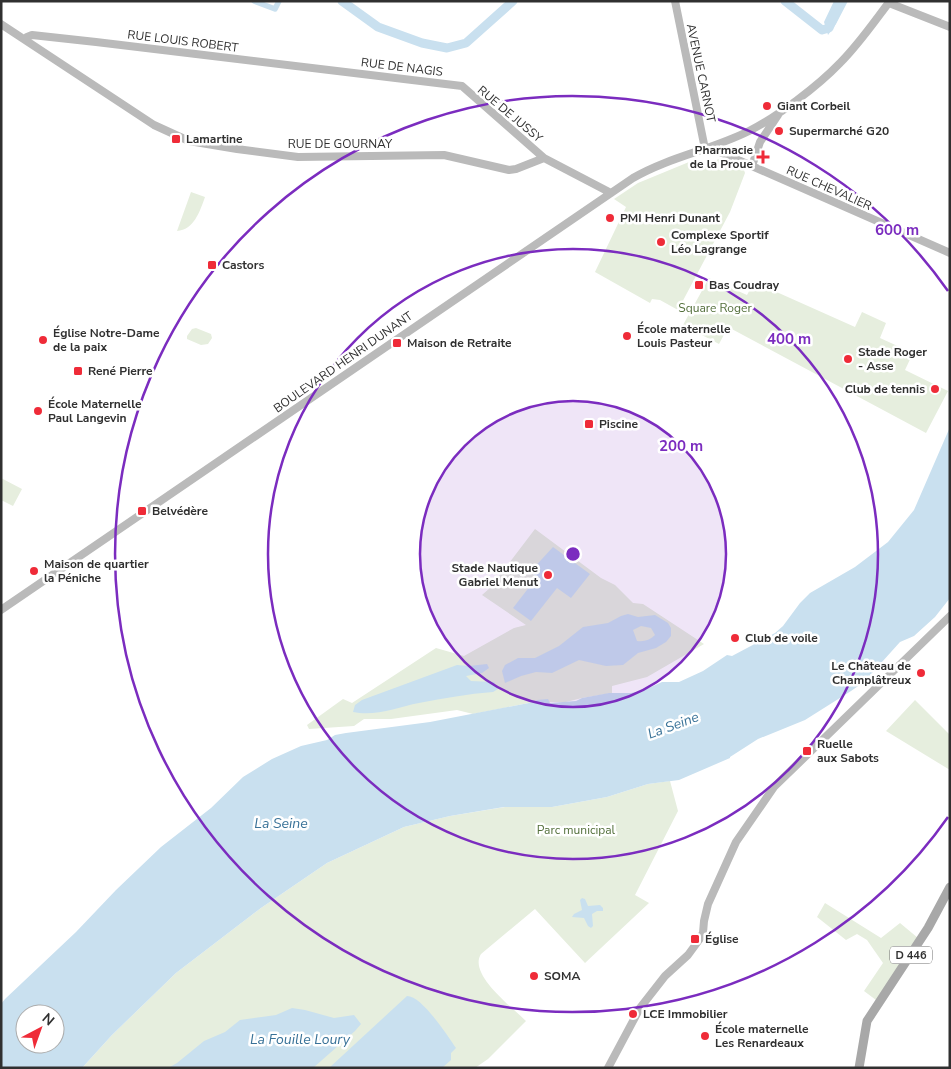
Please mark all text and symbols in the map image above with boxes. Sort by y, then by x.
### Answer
street label: AVENUE CARNOT [683,22,719,125]
street label: RUE LOUIS ROBERT [127,26,240,56]
street label: RUE DE NAGIS [360,54,444,80]
street label: RUE DE JUSSY [474,82,546,146]
place label: Giant Corbeil [777,98,850,114]
marker: Giant Corbeil [761,100,773,112]
place label: Supermarché G20 [789,123,889,139]
marker: Supermarché G20 [773,125,785,137]
place label: Lamartine [186,131,243,147]
marker: Lamartine [170,133,182,145]
street label: RUE DE GOURNAY [288,136,393,152]
place label: Pharmacie de la Proue [690,142,753,172]
marker: Pharmacie de la Proue [757,151,769,163]
street label: RUE CHEVALIER [784,162,874,214]
place label: PMI Henri Dunant [620,210,720,226]
marker: PMI Henri Dunant [604,212,616,224]
text: 600 m [875,220,919,240]
place label: Complexe Sportif Léo Lagrange [671,227,769,257]
marker: Complexe Sportif Léo Lagrange [655,236,667,248]
place label: Castors [222,257,264,273]
marker: Castors [206,259,218,271]
place label: Bas Coudray [709,277,780,293]
marker: Bas Coudray [693,279,705,291]
park label: Square Roger [678,300,752,316]
street label: BOULEVARD HENRI DUNANT [270,307,416,416]
place label: École maternelle Louis Pasteur [637,321,731,351]
place label: Église Notre-Dame de la paix [53,325,160,355]
text: 400 m [767,329,811,349]
marker: École maternelle Louis Pasteur [621,330,633,342]
marker: Église Notre-Dame de la paix [37,334,49,346]
place label: Maison de Retraite [407,335,512,351]
marker: Maison de Retraite [391,337,403,349]
place label: Stade Roger - Asse [858,344,927,374]
marker: Stade Roger - Asse [842,353,854,365]
place label: René Pierre [88,363,153,379]
marker: René Pierre [72,365,84,377]
place label: Club de tennis [845,381,925,397]
marker: Club de tennis [929,383,941,395]
place label: École Maternelle Paul Langevin [48,396,142,426]
marker: École Maternelle Paul Langevin [32,405,44,417]
place label: Piscine [599,416,638,432]
marker: Piscine [583,418,595,430]
text: 200 m [659,436,703,456]
place label: Belvédère [152,503,208,519]
marker: Belvédère [136,505,148,517]
centre of rings [564,545,582,563]
place label: Maison de quartier la Péniche [44,556,149,586]
place label: Stade Nautique Gabriel Menut [452,560,538,590]
marker: Maison de quartier la Péniche [28,565,40,577]
marker: Stade Nautique Gabriel Menut [542,569,554,581]
place label: Club de voile [745,630,818,646]
marker: Club de voile [729,632,741,644]
place label: Le Château de Champlâtreux [831,658,911,688]
marker: Le Château de Champlâtreux [915,667,927,679]
water label: La Seine [645,707,702,744]
place label: Ruelle aux Sabots [817,736,879,766]
marker: Ruelle aux Sabots [801,745,813,757]
water label: La Seine [254,814,308,833]
park label: Parc municipal [537,822,616,838]
place label: Église [705,931,739,947]
marker: Église [689,933,701,945]
road number: D 446 [890,946,932,964]
place label: SOMA [544,968,580,984]
marker: SOMA [528,970,540,982]
north arrow [15,1004,65,1054]
place label: LCE Immobilier [643,1006,728,1022]
marker: LCE Immobilier [627,1008,639,1020]
text: N [38,1009,58,1030]
place label: École maternelle Les Renardeaux [715,1021,809,1051]
water label: La Fouille Loury [250,1030,351,1049]
marker: École maternelle Les Renardeaux [699,1030,711,1042]

